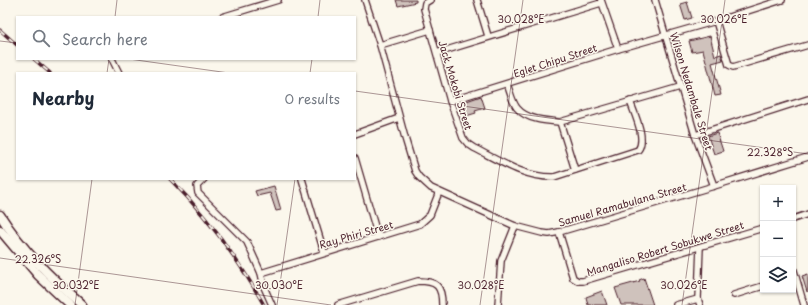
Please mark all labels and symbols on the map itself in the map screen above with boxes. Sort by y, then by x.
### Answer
text: 30.028°E [497,11,545,26]
text: 30.026°E [700,11,748,26]
street label: Wilson Nedambale Street [667,30,717,152]
street label: Jack Mokobi Street [435,38,477,132]
street label: Eglet Chipu Street [511,39,599,81]
text: 22.328°S [747,144,793,159]
street label: Samuel Ramabulana Street [556,178,688,230]
street label: Ray Phiri Street [317,216,395,253]
street label: Mangaliso Robert Sobukwe Street [584,217,746,279]
text: 22.326°S [15,251,61,266]
text: 30.032°E [52,277,100,292]
text: 30.030°E [255,277,303,292]
text: 30.028°E [457,277,505,292]
text: 30.026°E [660,277,708,292]

